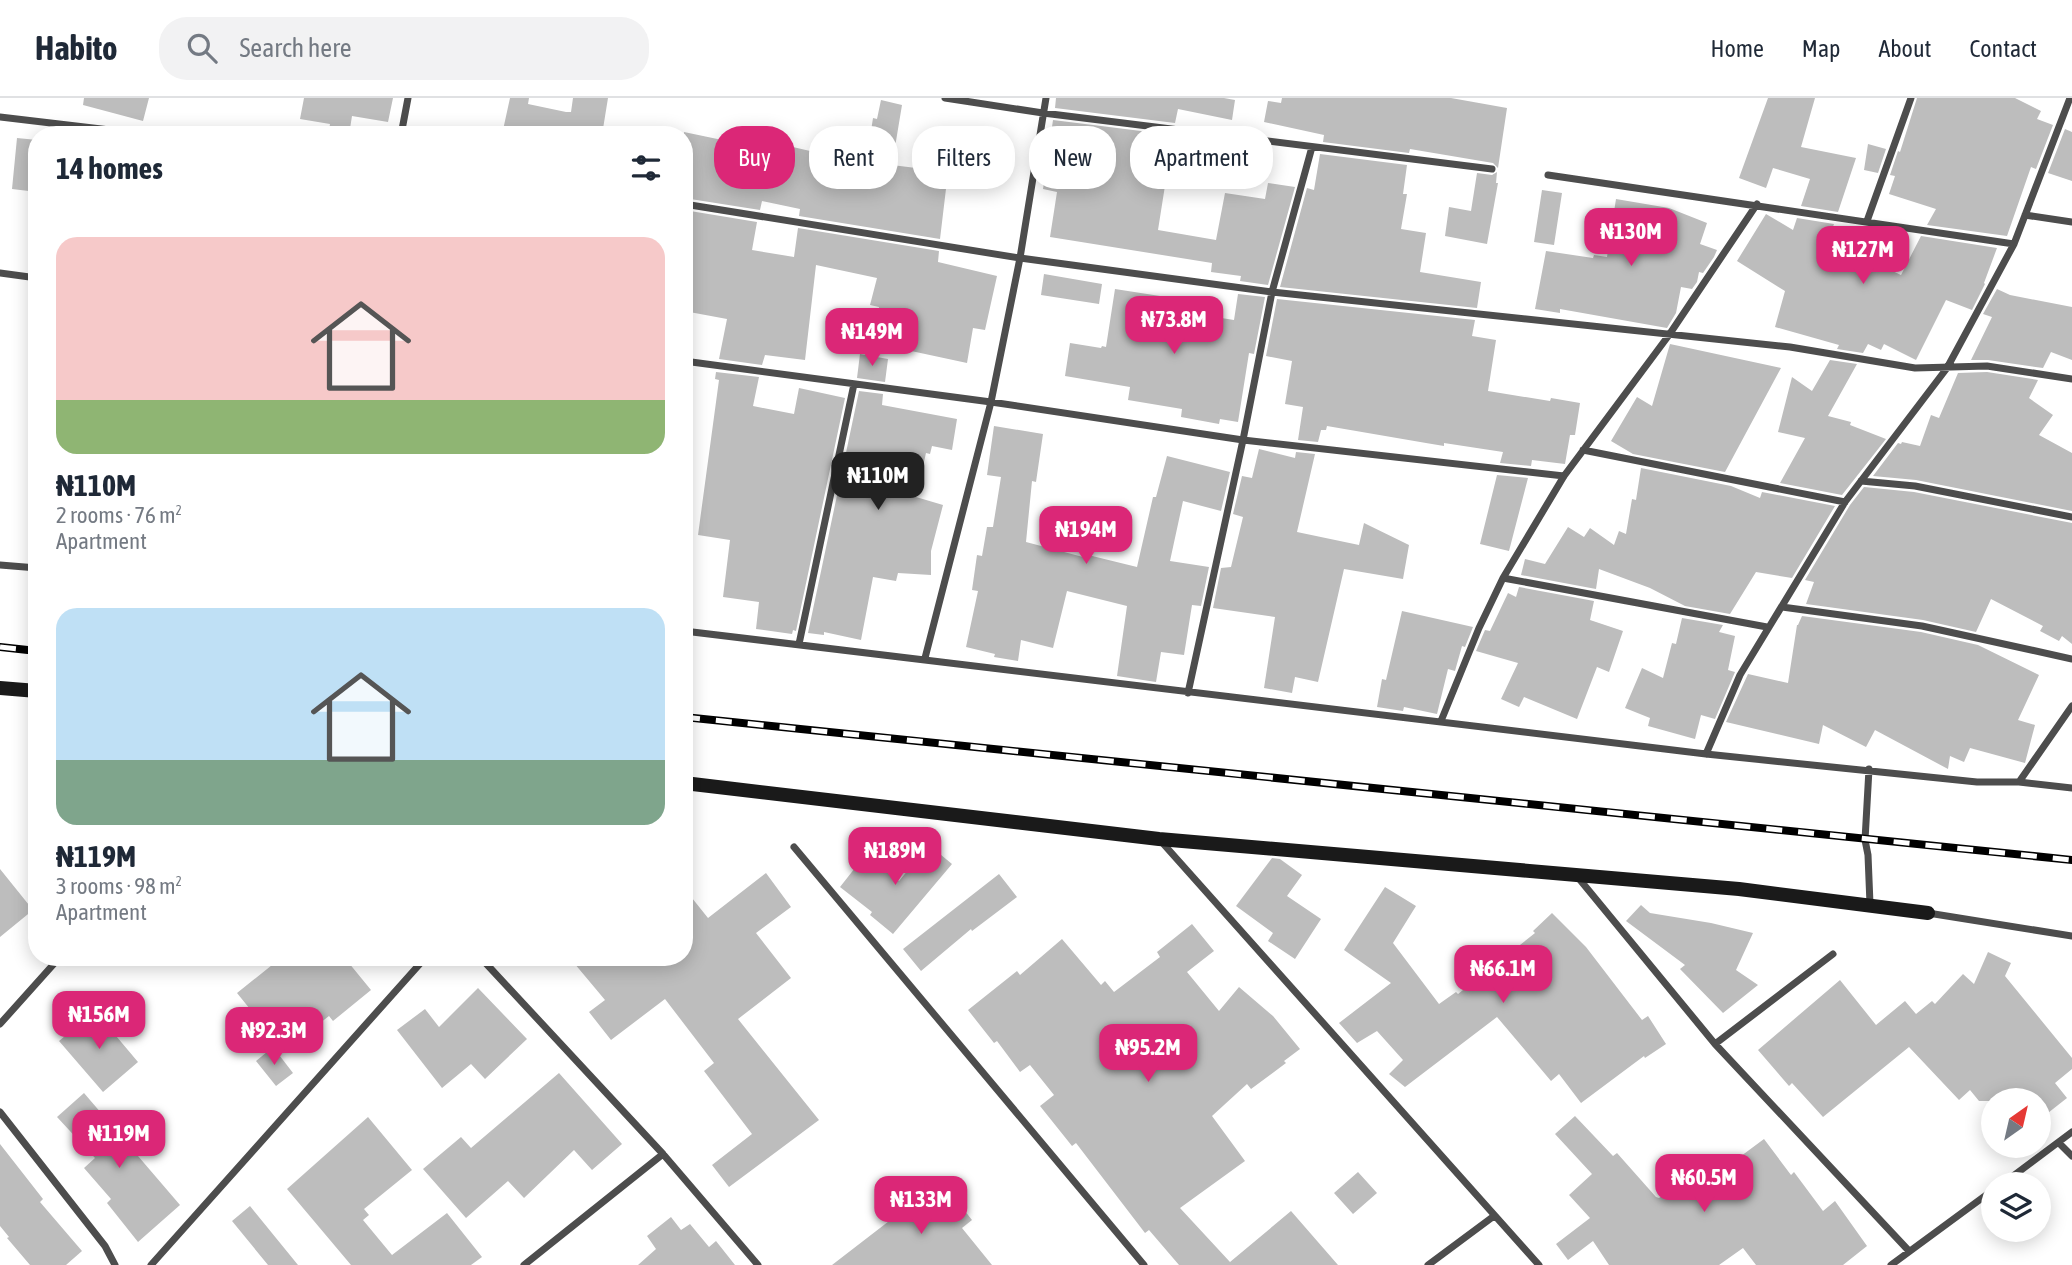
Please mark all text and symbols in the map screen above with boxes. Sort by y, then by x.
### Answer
search box [159,17,649,80]
text: Habito [35,29,117,67]
icon: search [183,29,221,67]
text: Search here [239,33,352,63]
text: Home [1710,35,1764,62]
text: Map [1802,35,1840,62]
text: About [1878,35,1931,62]
text: Contact [1969,35,2037,62]
chip: Buy [714,126,795,189]
chip: Rent [809,126,898,189]
chip: Filters [912,126,1015,189]
chip: New [1029,126,1116,189]
chip: Apartment [1130,126,1273,189]
icon: filters [627,149,665,187]
text: 14 homes [56,151,163,185]
pin: ₦130M [1582,208,1680,268]
text: ₦130M [1600,218,1662,244]
pin: ₦127M [1814,226,1912,286]
text: ₦127M [1832,236,1894,262]
icon: home [298,283,424,409]
pin: ₦73.8M [1117,296,1231,356]
text: ₦73.8M [1141,306,1207,332]
pin: ₦149M [823,308,921,368]
text: ₦149M [841,318,903,344]
pin: ₦110M [829,452,927,512]
text: ₦110M [847,462,909,488]
text: ₦110M [56,468,136,502]
text: 2 rooms · 76 m² [56,502,182,528]
pin: ₦194M [1037,506,1135,566]
text: ₦194M [1055,516,1117,542]
text: Apartment [56,528,147,554]
icon: home [298,654,424,780]
pin: ₦189M [846,828,944,887]
text: ₦189M [864,837,926,863]
text: ₦119M [56,839,136,873]
text: 3 rooms · 98 m² [56,873,182,899]
text: Apartment [56,899,147,925]
pin: ₦66.1M [1446,946,1560,1005]
text: ₦66.1M [1470,955,1536,981]
pin: ₦156M [50,992,148,1051]
text: ₦156M [68,1001,130,1027]
pin: ₦92.3M [217,1007,331,1067]
text: ₦92.3M [241,1017,307,1043]
pin: ₦95.2M [1091,1024,1205,1084]
text: ₦95.2M [1115,1034,1181,1060]
north arrow [1981,1088,2051,1158]
map controls [1981,1088,2051,1242]
pin: ₦119M [70,1110,168,1170]
text: ₦119M [88,1120,150,1146]
pin: ₦60.5M [1647,1154,1761,1214]
text: ₦60.5M [1671,1164,1737,1190]
button: layers [1981,1172,2051,1242]
pin: ₦133M [872,1176,970,1236]
text: ₦133M [890,1186,952,1212]

